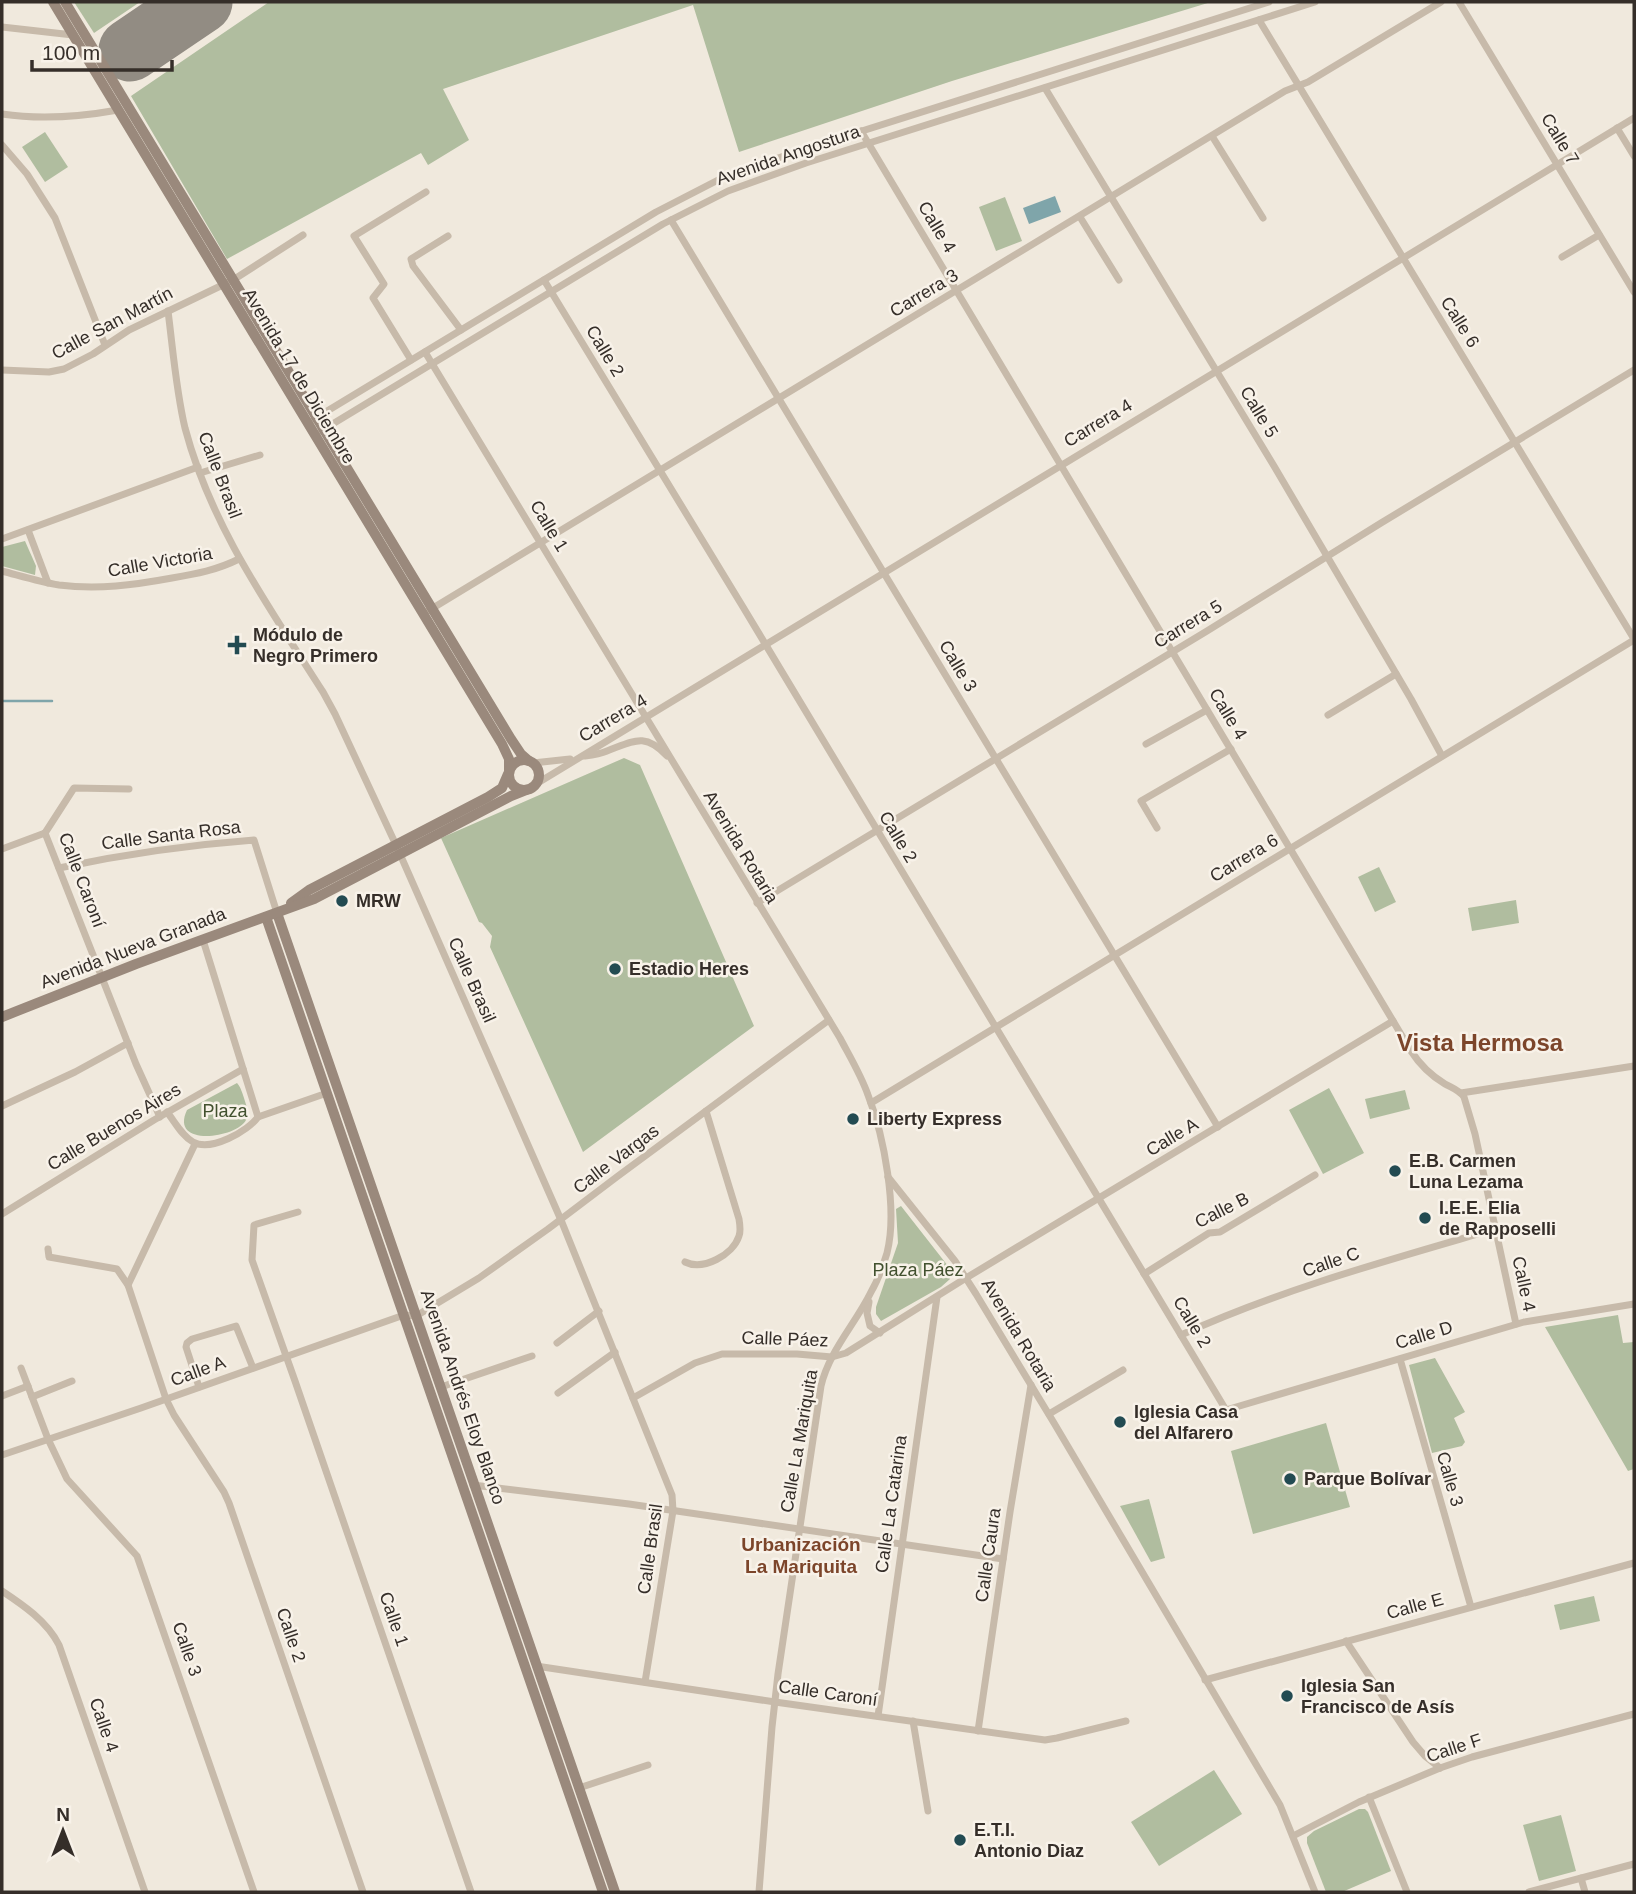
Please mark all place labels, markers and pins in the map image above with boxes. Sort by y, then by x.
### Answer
place label: Módulo de Negro Primero [253,625,378,666]
marker: Módulo de Negro Primero [227,635,247,655]
place label: MRW [356,891,401,911]
marker: MRW [334,893,350,909]
place label: Estadio Heres [629,959,749,979]
marker: Estadio Heres [607,961,623,977]
place label: Liberty Express [867,1109,1002,1129]
marker: Liberty Express [845,1111,861,1127]
place label: E.B. Carmen Luna Lezama [1409,1151,1524,1192]
marker: E.B. Carmen Luna Lezama [1387,1163,1403,1179]
place label: I.E.E. Elia de Rapposelli [1439,1198,1556,1239]
marker: I.E.E. Elia de Rapposelli [1417,1210,1433,1226]
place label: Iglesia Casa del Alfarero [1134,1402,1239,1443]
marker: Iglesia Casa del Alfarero [1112,1414,1128,1430]
place label: Parque Bolívar [1304,1469,1431,1489]
marker: Parque Bolívar [1282,1471,1298,1487]
place label: Iglesia San Francisco de Asís [1301,1676,1454,1717]
marker: Iglesia San Francisco de Asís [1279,1688,1295,1704]
place label: E.T.I. Antonio Diaz [974,1820,1084,1861]
marker: E.T.I. Antonio Diaz [952,1832,968,1848]

